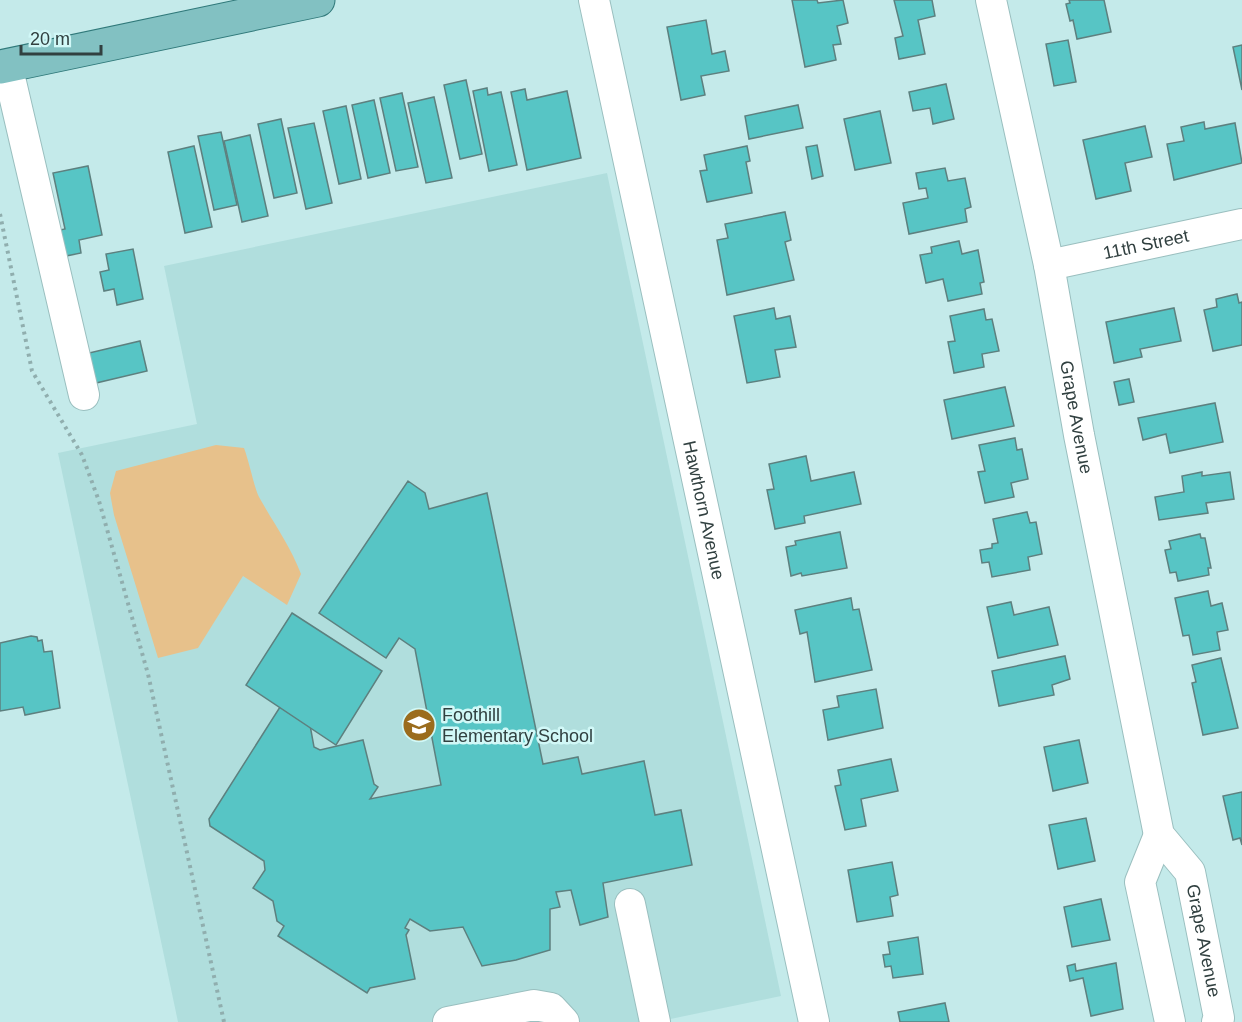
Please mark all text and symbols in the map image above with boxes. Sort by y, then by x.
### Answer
scale bar [21,18,100,56]
text: 20 m [30,29,70,49]
street label: 11th Street [1101,226,1190,263]
street label: Grape Avenue [1056,359,1097,476]
street label: Hawthorn Avenue [679,439,729,582]
place label: Foothill Elementary School [442,705,593,746]
school or university icon: Foothill Elementary School [401,707,437,743]
street label: Grape Avenue [1183,882,1225,999]

